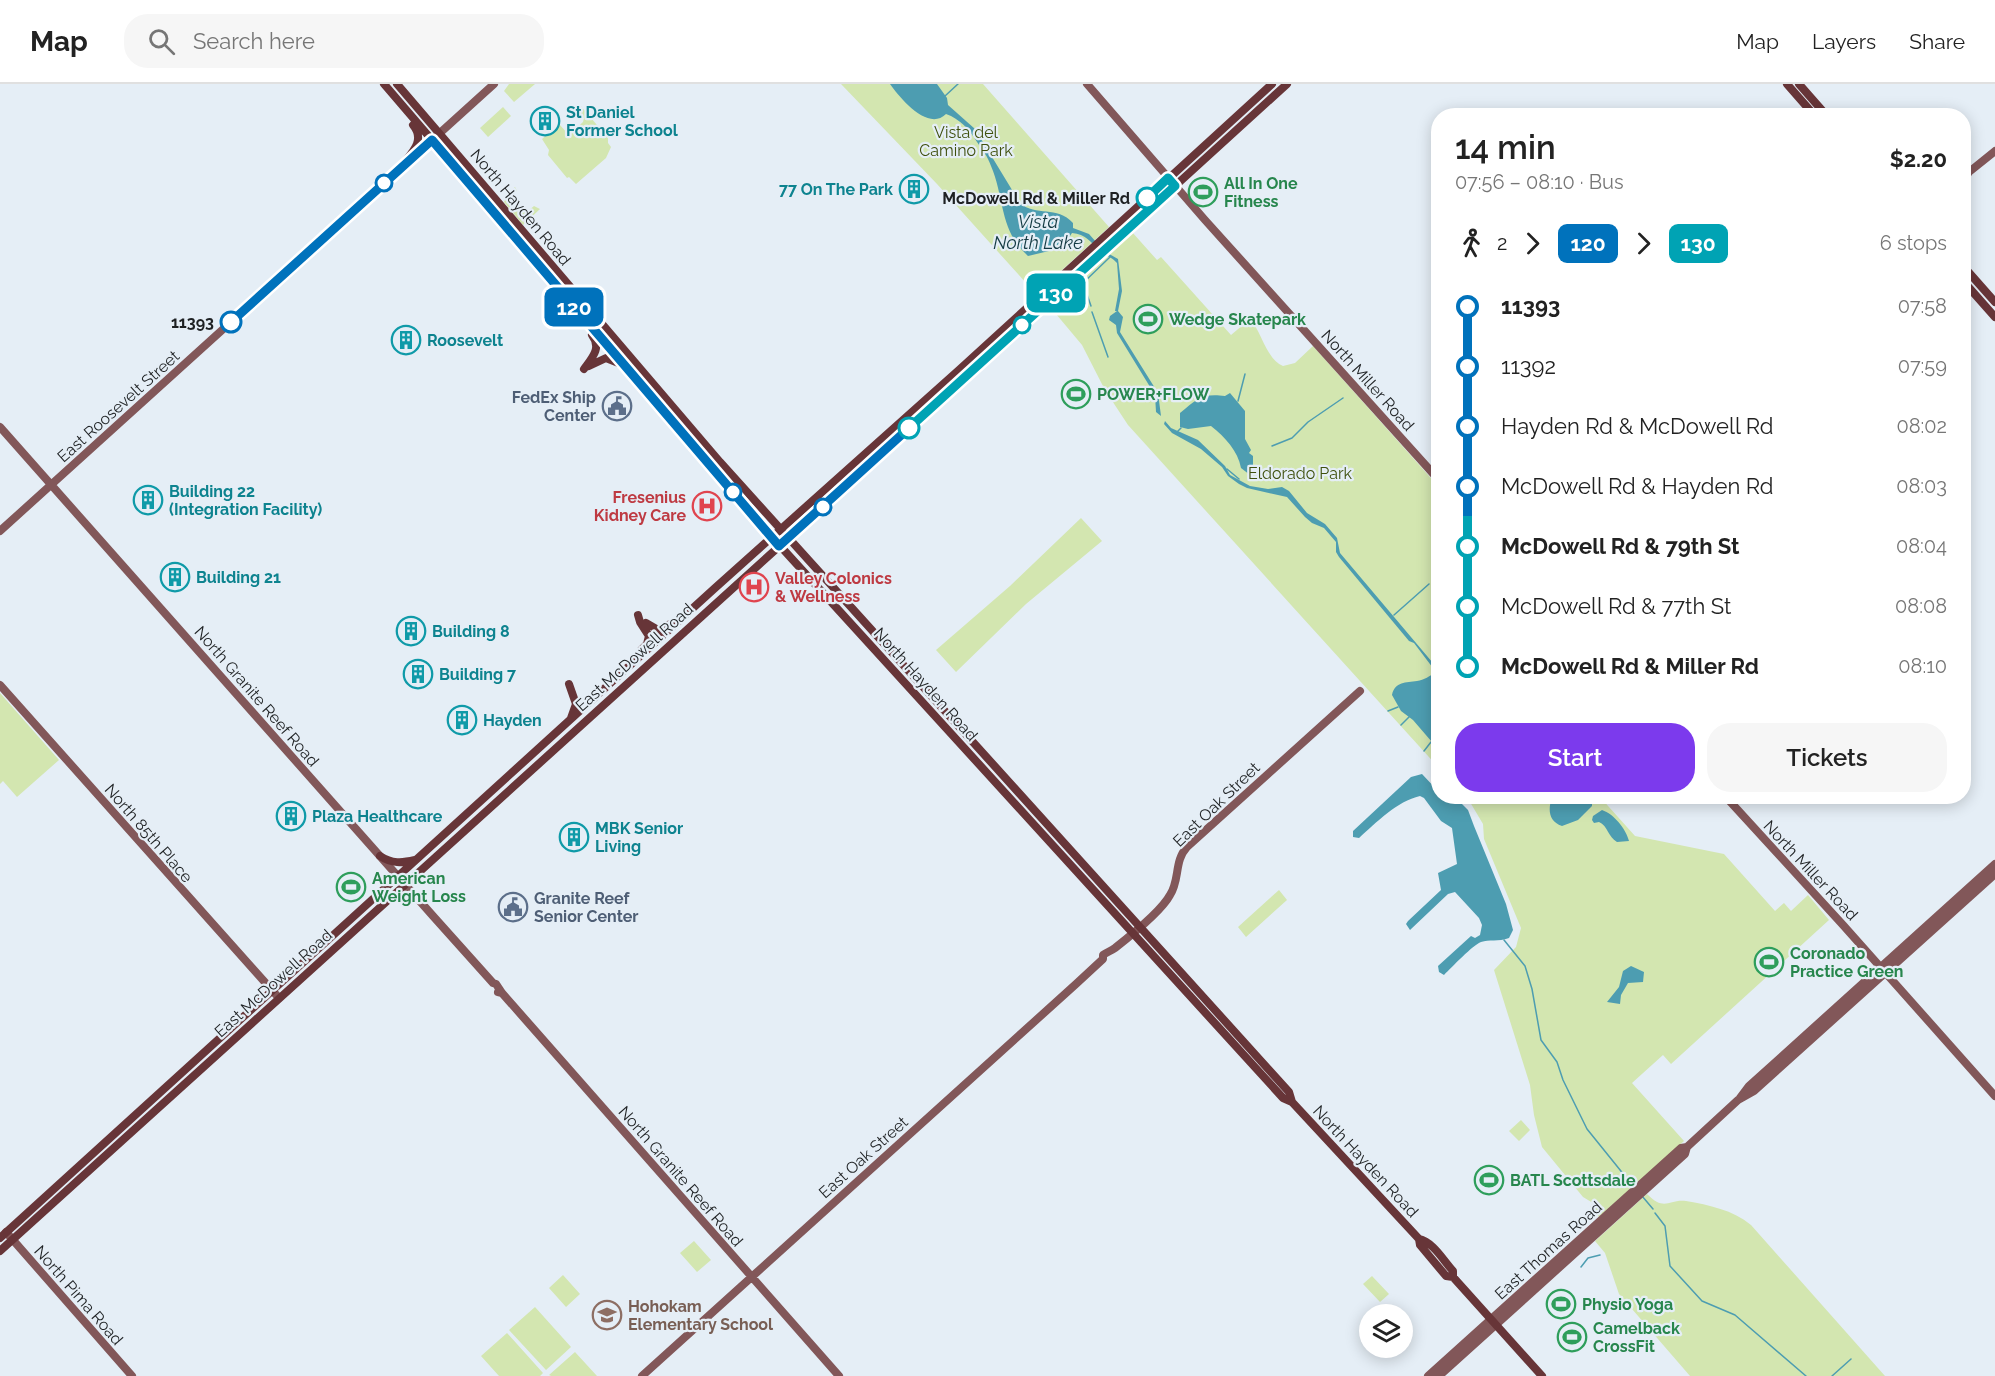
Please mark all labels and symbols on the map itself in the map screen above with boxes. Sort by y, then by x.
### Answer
place label: St Daniel Former School [566,103,679,140]
building icon: St Daniel Former School [529,105,561,137]
park label: Vista del Camino Park [919,123,1013,160]
street label: North Hayden Road [466,145,575,269]
building icon: 77 On The Park [898,173,930,205]
unlabelled marker [375,174,393,192]
place label: All In One Fitness [1224,174,1298,211]
sports icon: All In One Fitness [1187,176,1219,208]
place label: 77 On The Park [779,180,893,199]
marker: McDowell Rd & Miller Rd [1136,187,1158,209]
place label: McDowell Rd & Miller Rd [942,189,1130,208]
water label: Vista North Lake [993,211,1083,253]
line badge: 130 [1022,274,1090,312]
line badge: 120 [540,288,608,326]
sports icon: Wedge Skatepark [1132,303,1164,335]
place label: Wedge Skatepark [1169,310,1306,329]
marker: 11393 [220,311,242,333]
place label: 11393 [171,313,214,332]
unlabelled marker [1013,316,1031,334]
building icon: Roosevelt [390,324,422,356]
street label: North Miller Road [1317,326,1418,435]
place label: Roosevelt [427,331,503,350]
street label: East Roosevelt Street [53,346,184,466]
sports icon: POWER+FLOW [1060,378,1092,410]
place label: POWER+FLOW [1097,385,1209,404]
place label: FedEx Ship Center [512,388,596,425]
public building icon: FedEx Ship Center [601,390,633,422]
unlabelled marker [898,417,920,439]
park label: Eldorado Park [1248,464,1353,483]
place label: Building 22 (Integration Facility) [169,482,322,519]
unlabelled marker [724,483,742,501]
building icon: Building 22 (Integration Facility) [132,484,164,516]
place label: Fresenius Kidney Care [594,488,686,525]
hospital icon: Fresenius Kidney Care [691,490,723,522]
unlabelled marker [814,498,832,516]
building icon: Building 21 [159,561,191,593]
place label: Building 21 [196,568,281,587]
place label: Valley Colonics & Wellness [775,569,892,606]
hospital icon: Valley Colonics & Wellness [738,571,770,603]
street label: East McDowell Road [572,600,697,715]
building icon: Building 8 [395,615,427,647]
street label: North Granite Reef Road [191,622,323,770]
place label: Building 8 [432,622,510,641]
street label: North Hayden Road [870,624,982,745]
building icon: Building 7 [402,658,434,690]
place label: Building 7 [439,665,516,684]
building icon: Hayden [446,704,478,736]
place label: Hayden [483,711,542,730]
street label: East Oak Street [1169,758,1264,851]
street label: North 85th Place [101,780,197,886]
building icon: Plaza Healthcare [275,800,307,832]
place label: Plaza Healthcare [312,807,443,826]
street label: North Miller Road [1760,817,1862,924]
place label: MBK Senior Living [595,819,683,856]
building icon: MBK Senior Living [558,821,590,853]
place label: American Weight Loss [372,869,466,906]
sports icon: American Weight Loss [335,871,367,903]
place label: Granite Reef Senior Center [534,889,638,926]
public building icon: Granite Reef Senior Center [497,891,529,923]
street label: East McDowell Road [211,926,336,1041]
place label: Coronado Practice Green [1790,944,1903,981]
sports icon: Coronado Practice Green [1753,946,1785,978]
street label: North Granite Reef Road [615,1102,747,1250]
street label: North Hayden Road [1309,1102,1422,1221]
street label: East Oak Street [815,1112,912,1202]
sports icon: BATL Scottsdale [1473,1164,1505,1196]
place label: BATL Scottsdale [1510,1171,1636,1190]
street label: East Thomas Road [1491,1197,1606,1303]
street label: North Pima Road [30,1242,127,1349]
sports icon: Physio Yoga [1545,1288,1577,1320]
place label: Physio Yoga [1582,1295,1673,1314]
place label: Hohokam Elementary School [628,1297,774,1334]
school or university icon: Hohokam Elementary School [591,1299,623,1331]
place label: Camelback CrossFit [1593,1319,1680,1356]
sports icon: Camelback CrossFit [1556,1321,1588,1353]

